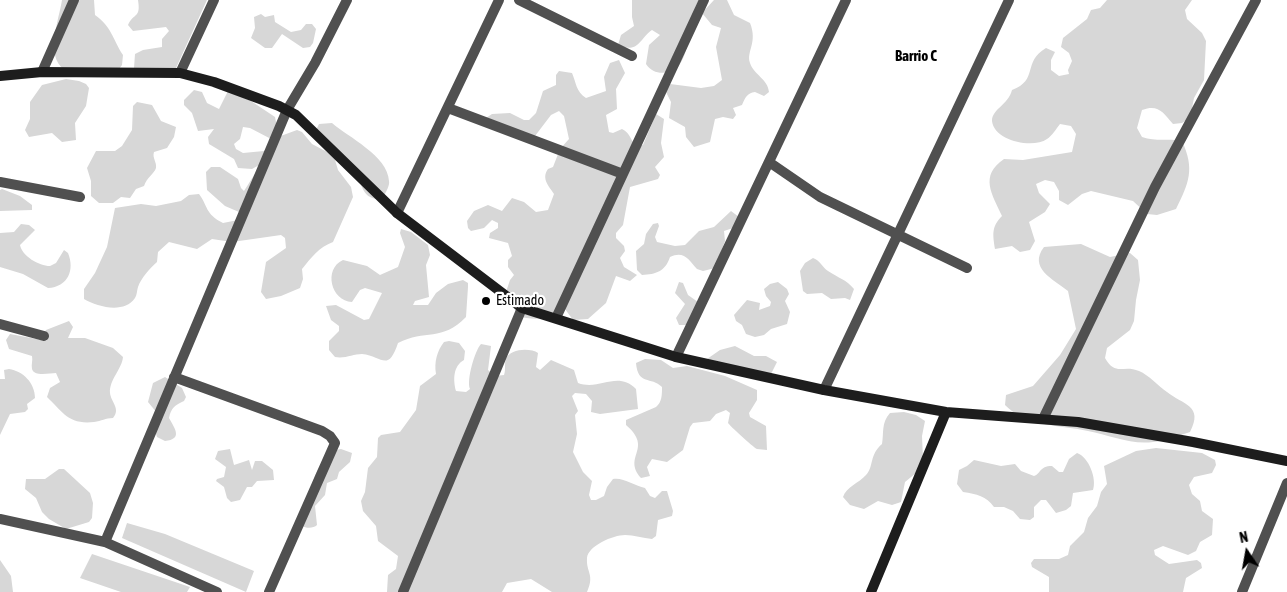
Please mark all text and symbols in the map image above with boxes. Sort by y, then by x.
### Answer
district label: Barrio C [895,47,937,65]
place label: Estimado [496,293,544,309]
marker: Estimado [480,295,492,307]
north arrow [1222,527,1272,577]
text: N [1238,529,1250,546]

